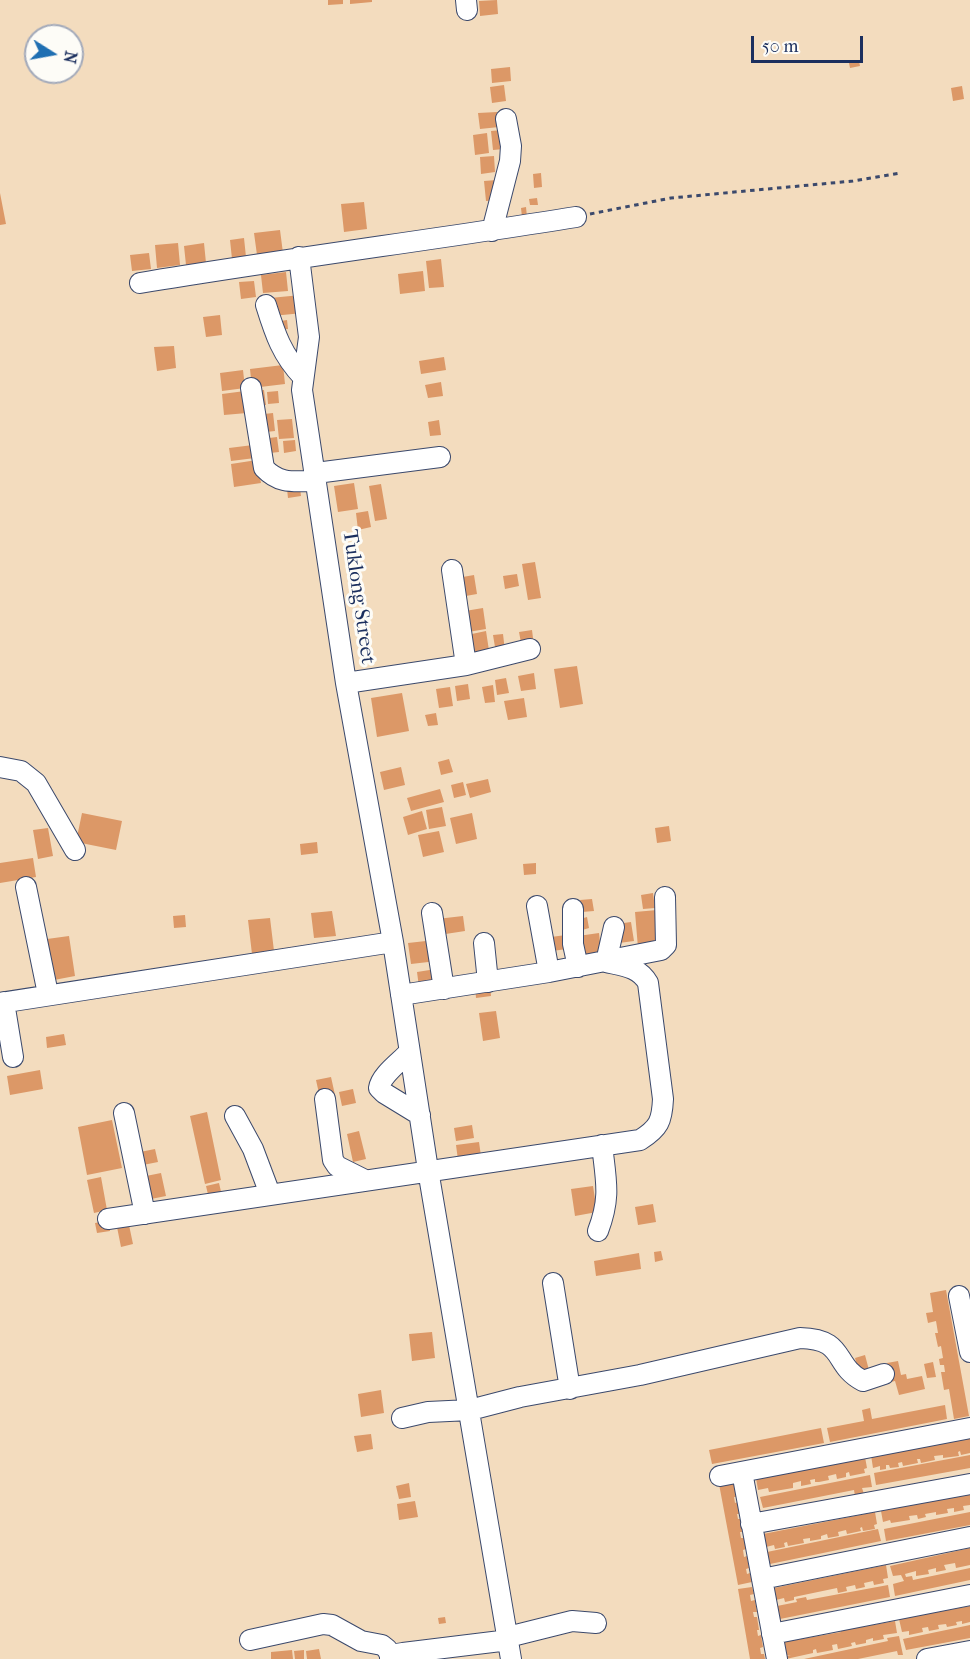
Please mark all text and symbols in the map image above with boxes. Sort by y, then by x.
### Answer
north arrow [24,24,84,84]
scale bar [754,24,866,62]
text: 50 m [762,36,798,57]
text: N [60,49,81,65]
street label: Tuklong Street [336,528,380,666]

